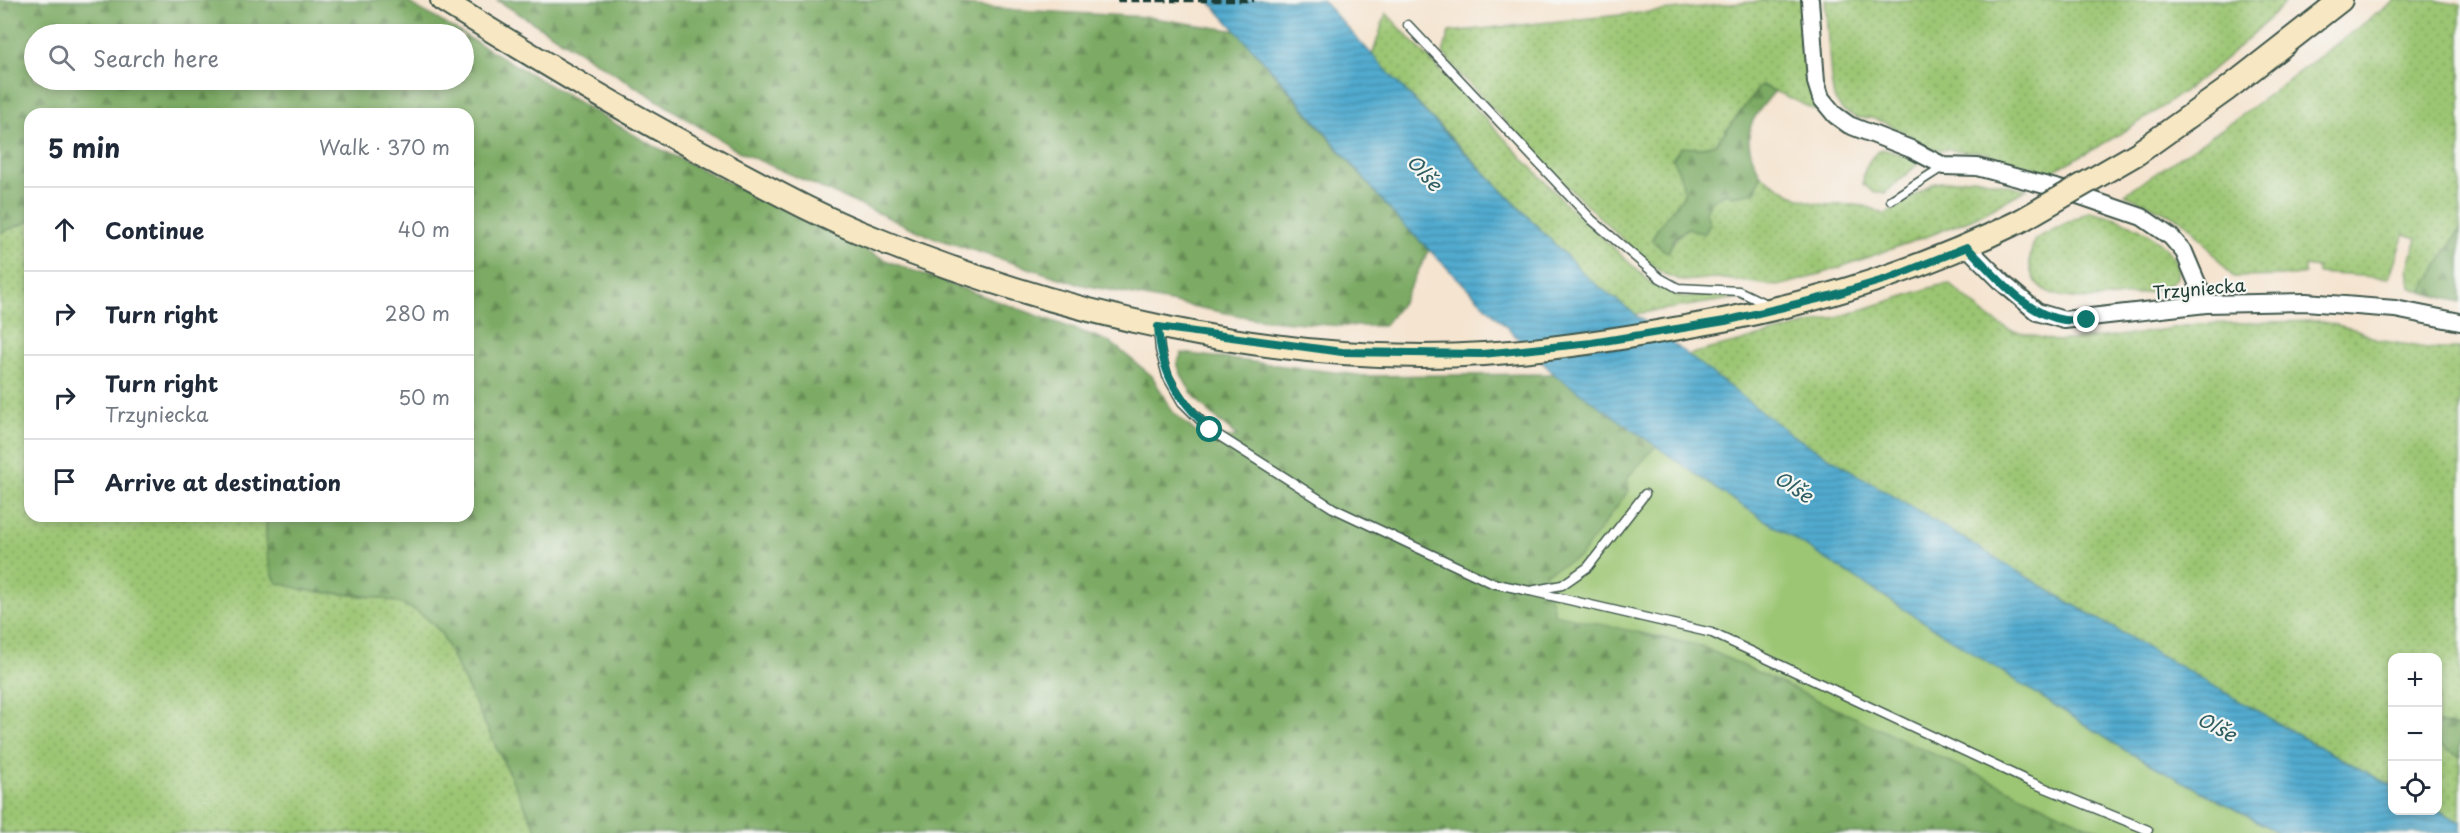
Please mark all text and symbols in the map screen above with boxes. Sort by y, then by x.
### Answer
search box [24,24,474,90]
icon: search [45,41,78,74]
text: Search here [93,41,219,74]
text: 5 min [48,128,120,167]
text: Walk · 370 m [319,132,450,162]
water label: Olše [1400,147,1451,198]
icon: ahead [48,213,81,246]
text: Continue [105,213,204,246]
text: 40 m [398,214,450,244]
street label: Trzyniecka [2151,270,2247,306]
icon: right [48,297,81,330]
text: Turn right [105,297,218,330]
text: 280 m [385,298,450,328]
route end [2073,306,2099,332]
text: Turn right [105,366,218,399]
icon: right [48,381,81,414]
text: 50 m [398,382,450,412]
text: Trzyniecka [105,399,209,429]
route start [1196,416,1222,442]
water label: Olše [1769,462,1820,510]
icon: arrive [48,465,81,498]
text: Arrive at destination [105,465,341,498]
map controls [2388,653,2442,815]
button: + [2388,653,2442,707]
water label: Olše [2192,703,2243,749]
button: − [2388,707,2442,761]
button: locate [2388,761,2442,815]

